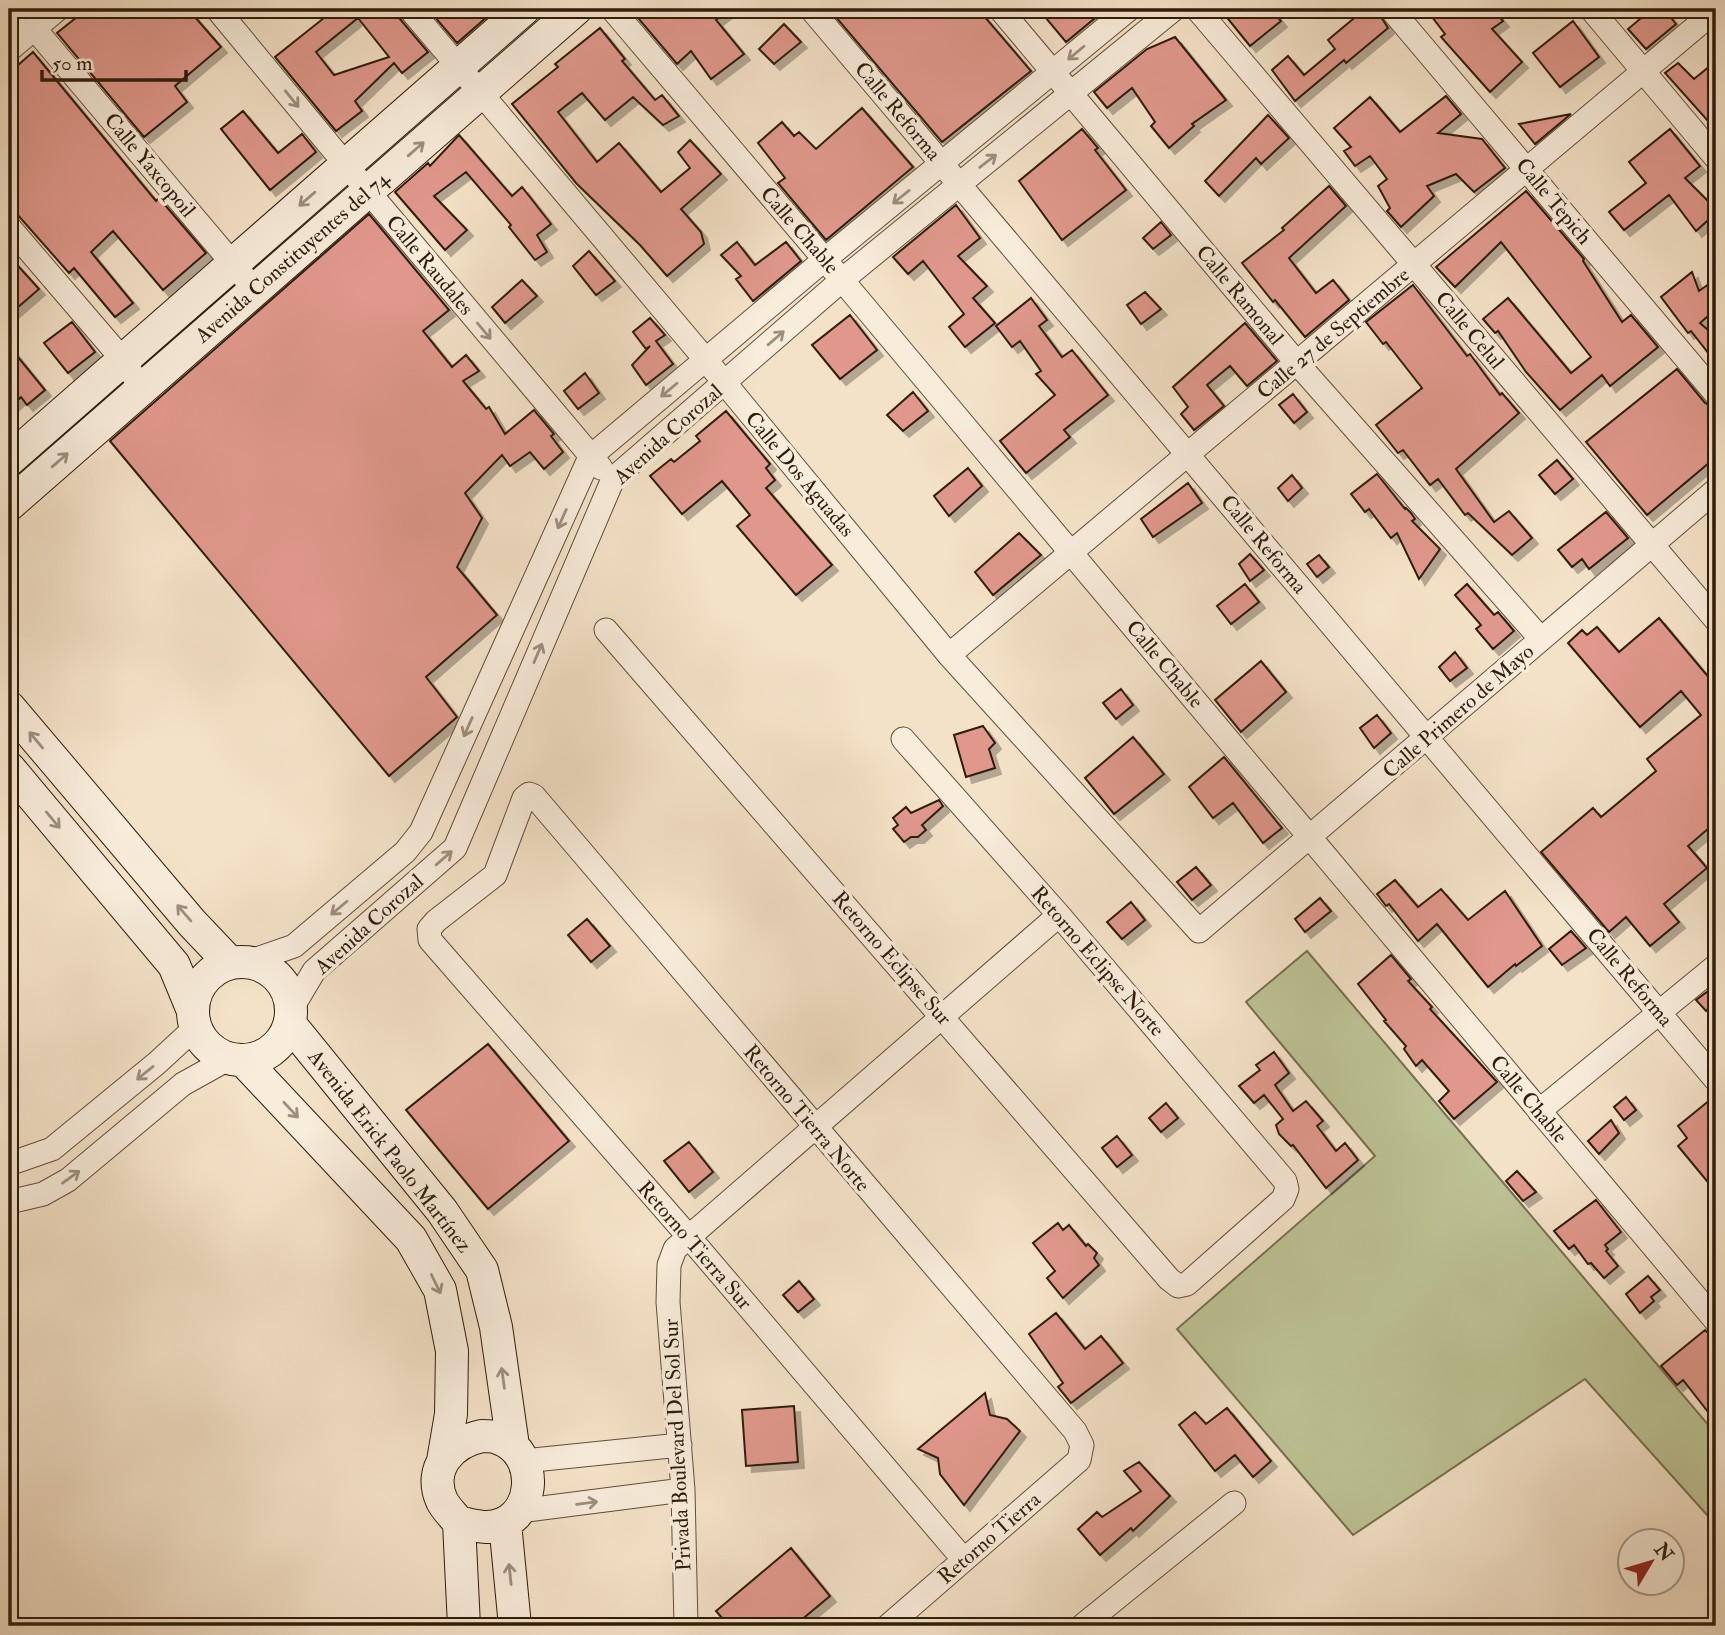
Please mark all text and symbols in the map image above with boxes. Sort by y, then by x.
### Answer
scale bar [42,38,186,82]
one-way arrow [1068,45,1086,61]
text: 50 m [52,50,93,77]
street label: Calle Reforma [848,56,947,167]
one-way arrow [284,90,299,108]
street label: Calle Yaxcopoil [98,108,202,224]
one-way arrow [406,141,424,157]
street label: Calle Tepich [1510,152,1598,250]
one-way arrow [978,153,996,168]
street label: Avenida Constituyentes del 74 [189,164,396,350]
street label: Calle Chable [754,181,845,280]
one-way arrow [892,189,910,205]
one-way arrow [298,191,316,207]
street label: Calle Raudales [380,210,479,321]
street label: Calle Ramonal [1190,240,1290,351]
street label: Calle 27 de Septiembre [1251,261,1415,405]
street label: Calle Celul [1429,286,1510,375]
one-way arrow [477,321,492,339]
one-way arrow [767,330,785,346]
street label: Avenida Corozal [607,378,729,491]
one-way arrow [661,382,679,397]
street label: Calle Dos Aguadas [739,406,860,543]
one-way arrow [51,452,69,468]
street label: Calle Reforma [1214,489,1313,600]
one-way arrow [555,508,568,529]
street label: Calle Chable [1120,615,1210,714]
street label: Calle Primero de Mayo [1377,638,1540,785]
one-way arrow [533,642,546,664]
one-way arrow [461,716,474,737]
one-way arrow [29,731,45,749]
one-way arrow [45,811,61,829]
one-way arrow [434,850,452,866]
street label: Avenida Corozal [308,868,430,981]
street label: Retorno Eclipse Norte [1025,880,1171,1042]
street label: Retorno Eclipse Sur [826,886,957,1031]
one-way arrow [331,900,349,916]
one-way arrow [176,904,192,922]
street label: Calle Reforma [1580,922,1679,1033]
street label: Retorno Tierra Norte [737,1039,876,1198]
street label: Avenida Erick Paolo Martínez [301,1043,477,1258]
street label: Calle Chable [1484,1050,1574,1149]
one-way arrow [137,1065,155,1081]
one-way arrow [282,1101,299,1118]
one-way arrow [61,1170,80,1184]
street label: Retorno Tierra Sur [631,1175,758,1316]
one-way arrow [430,1273,443,1294]
street label: Privada Boulevard Del Sol Sur [657,1318,698,1572]
one-way arrow [496,1368,509,1390]
street label: Retorno Tierra [932,1486,1047,1590]
one-way arrow [575,1496,597,1509]
north arrow [1616,1526,1686,1596]
text: N [1648,1537,1679,1567]
one-way arrow [503,1564,516,1586]

